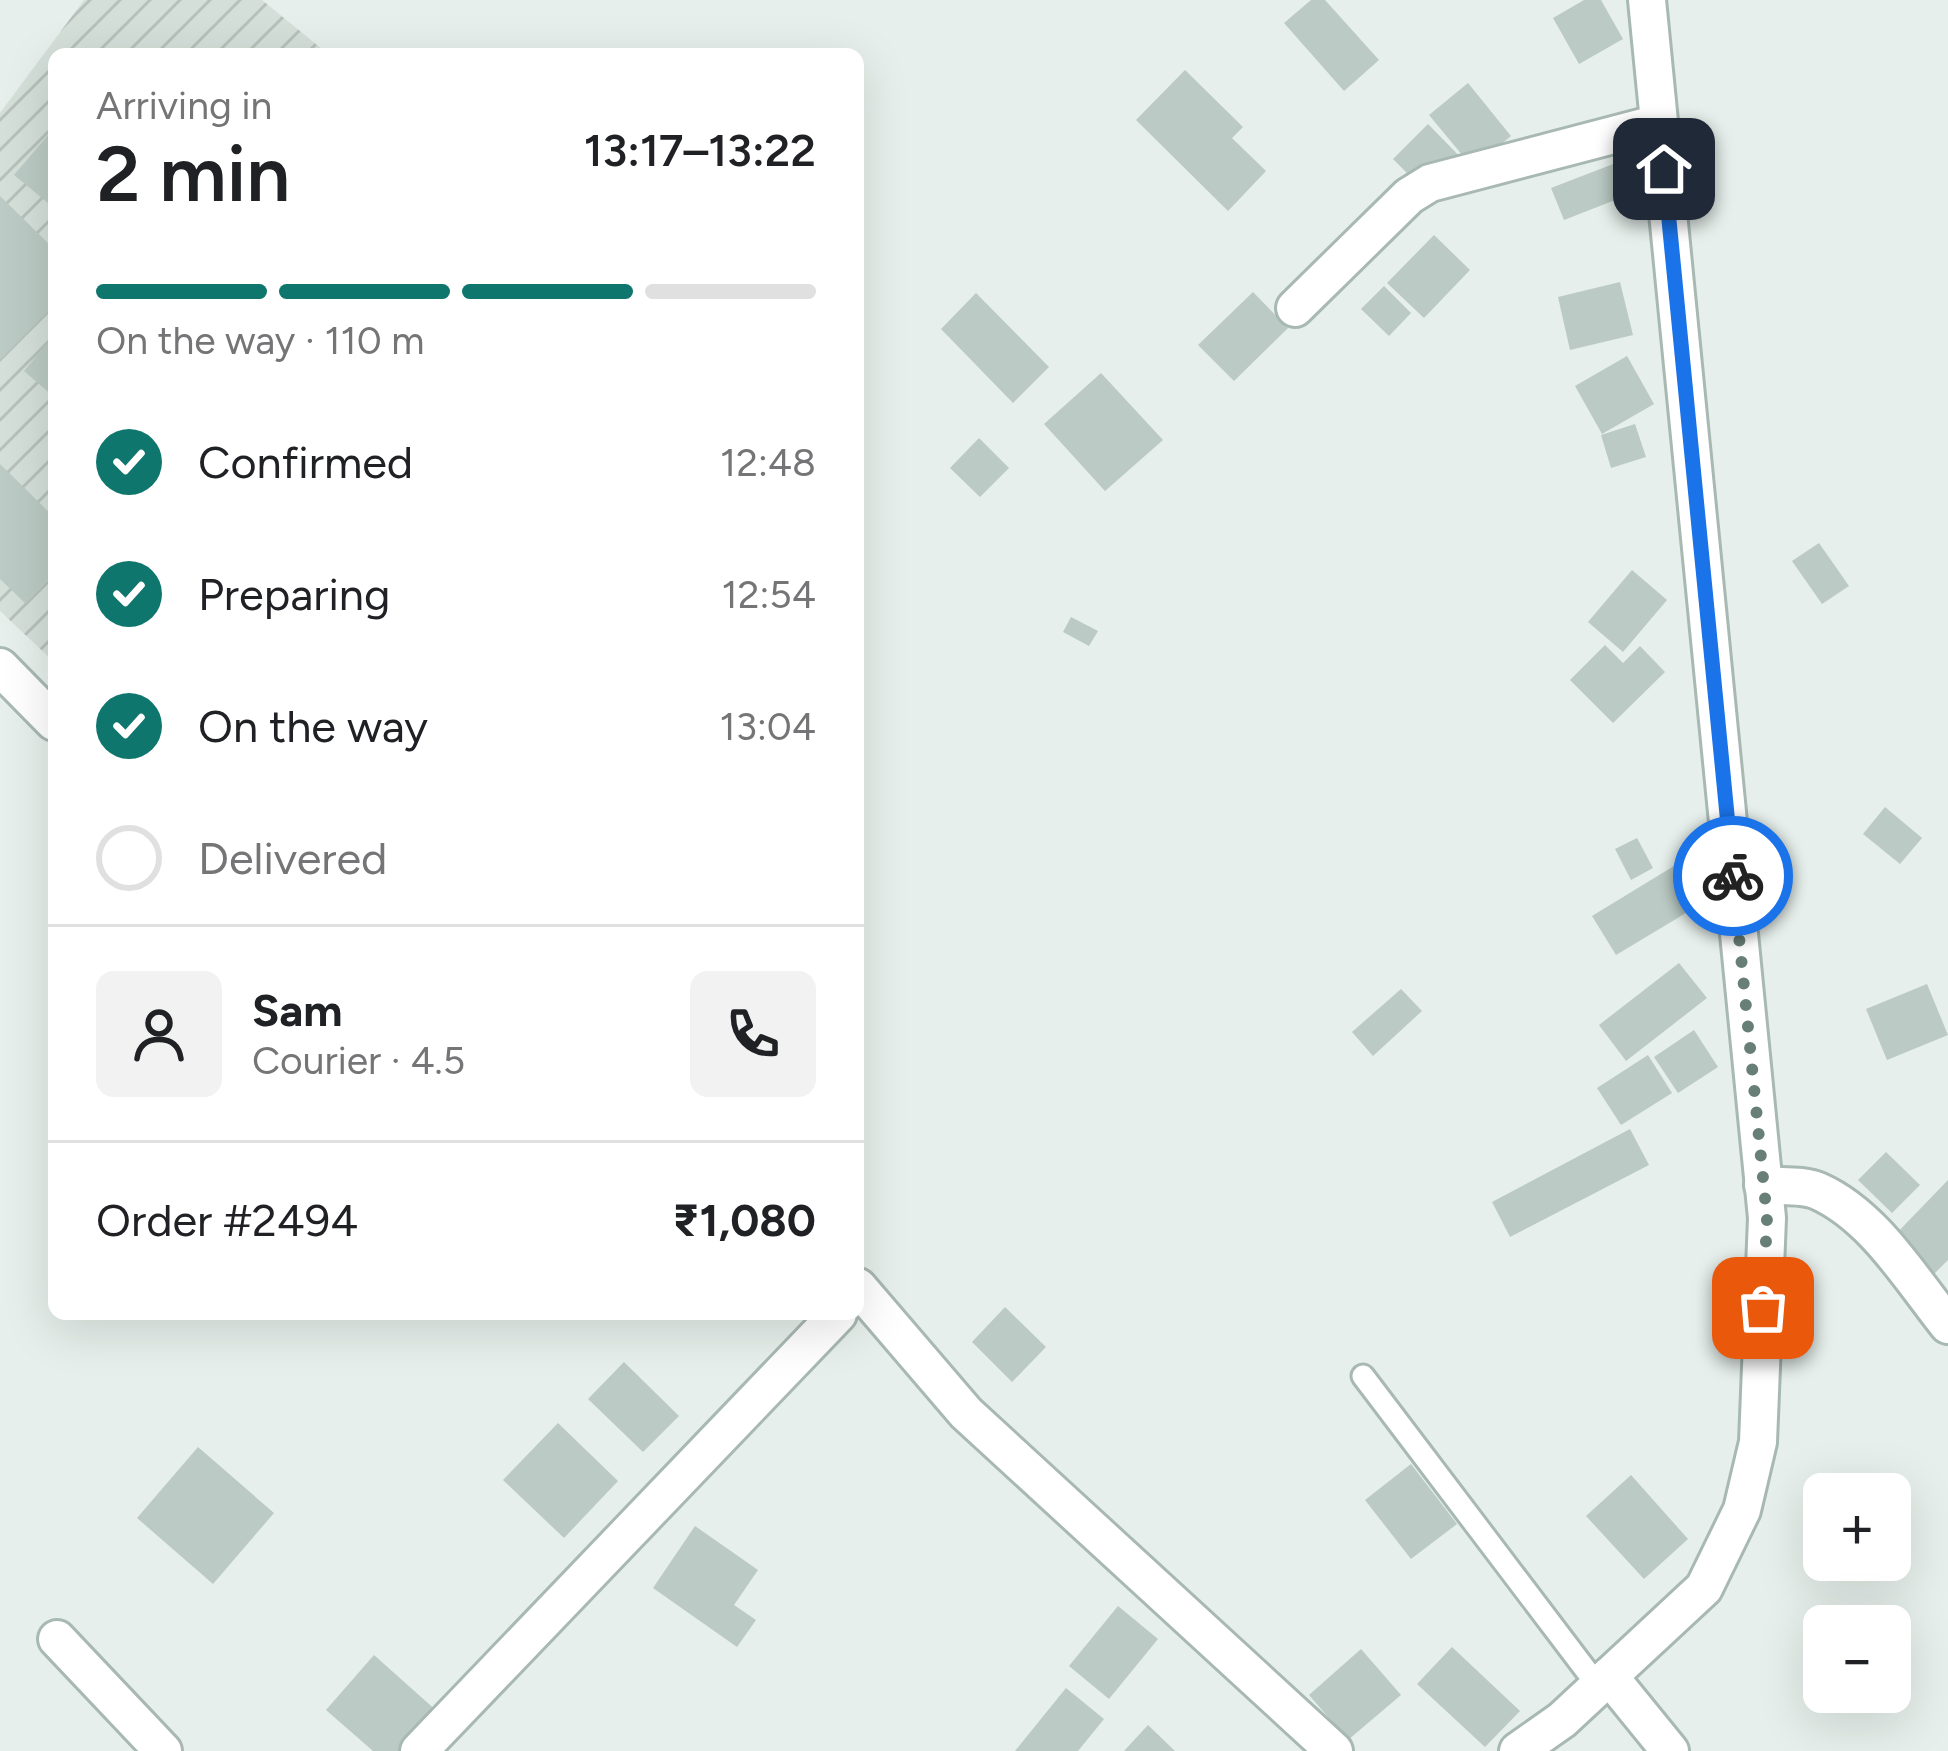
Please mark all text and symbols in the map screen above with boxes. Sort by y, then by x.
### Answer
text: Arriving in [96,82,272,129]
pin [1613,118,1715,220]
text: 13:17–13:22 [584,123,816,177]
text: 2 min [96,127,290,221]
icon: home [1631,136,1697,202]
text: On the way · 110 m [96,317,425,364]
icon: check [96,429,162,495]
text: Confirmed [198,435,413,489]
text: 12:48 [720,439,816,486]
icon: check [96,561,162,627]
text: Preparing [198,567,390,621]
text: 12:54 [722,571,816,618]
icon: check [96,693,162,759]
text: On the way [198,699,428,753]
text: 13:04 [720,703,816,750]
courier [1673,816,1793,936]
text: Delivered [198,831,387,885]
icon: bike [1700,843,1766,909]
button: person [96,971,222,1097]
button: phone [690,971,816,1097]
text: Sam [252,983,343,1037]
text: Courier · 4.5 [252,1037,465,1084]
text: Order #2494 [96,1193,358,1247]
text: ₹1,080 [673,1193,816,1247]
pin [1712,1257,1814,1359]
icon: bag [1730,1275,1796,1341]
map controls [1803,1473,1911,1713]
button: + [1803,1473,1911,1581]
button: − [1803,1605,1911,1713]

